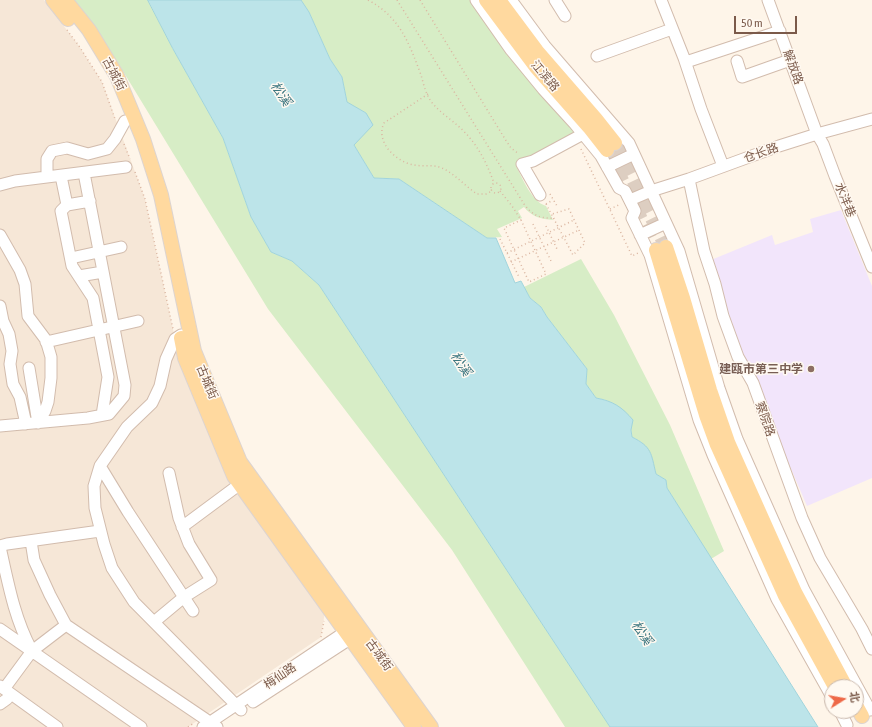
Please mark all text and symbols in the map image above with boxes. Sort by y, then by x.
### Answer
scale bar [736,8,799,34]
text: 50 m [741,16,763,30]
street label: 解放路 [780,48,806,86]
street label: 古城街 [99,55,129,93]
street label: 江滨路 [528,58,562,94]
water label: 松溪 [267,79,295,109]
street label: 仓长路 [742,140,780,166]
street label: 水洋巷 [832,181,858,219]
water label: 松溪 [447,349,475,379]
place label: 建瓯市第三中学 [719,362,803,376]
street label: 古城街 [193,363,221,401]
marker: 建瓯市第三中学 [806,364,816,374]
street label: 察院路 [752,400,778,438]
water label: 松溪 [628,618,656,648]
street label: 古城街 [363,636,395,674]
street label: 梅仙路 [261,660,299,692]
north arrow [824,679,864,719]
text: 北 [848,690,862,703]

